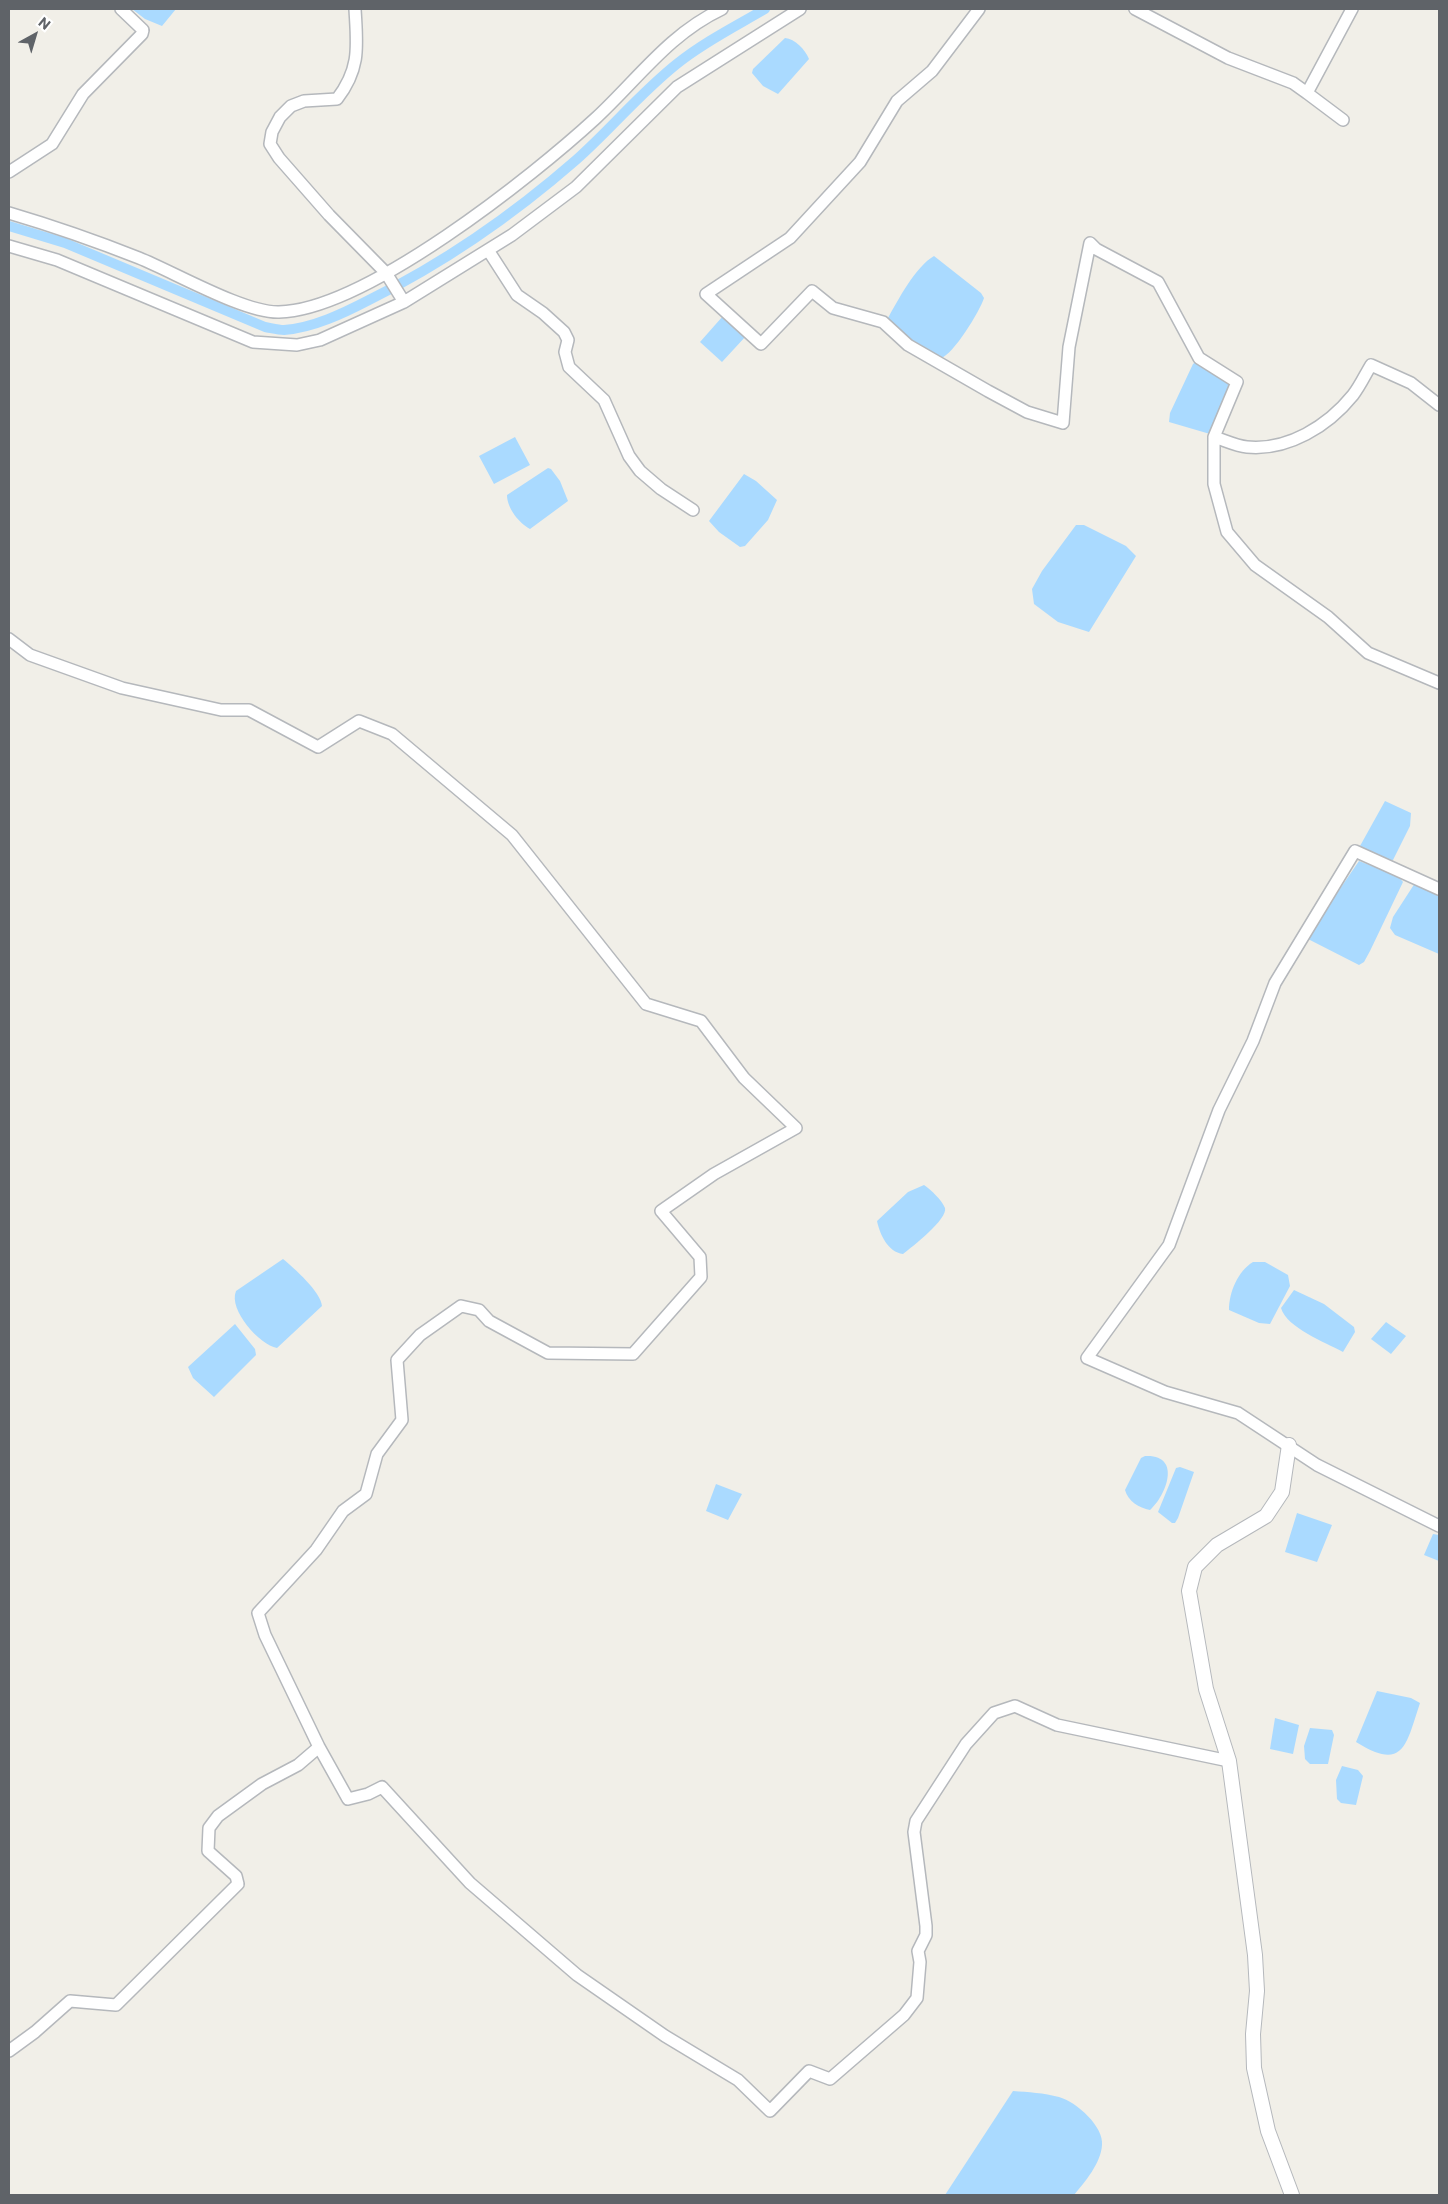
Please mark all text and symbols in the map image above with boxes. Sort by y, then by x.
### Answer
north arrow [10,10,60,60]
text: N [35,13,54,33]

